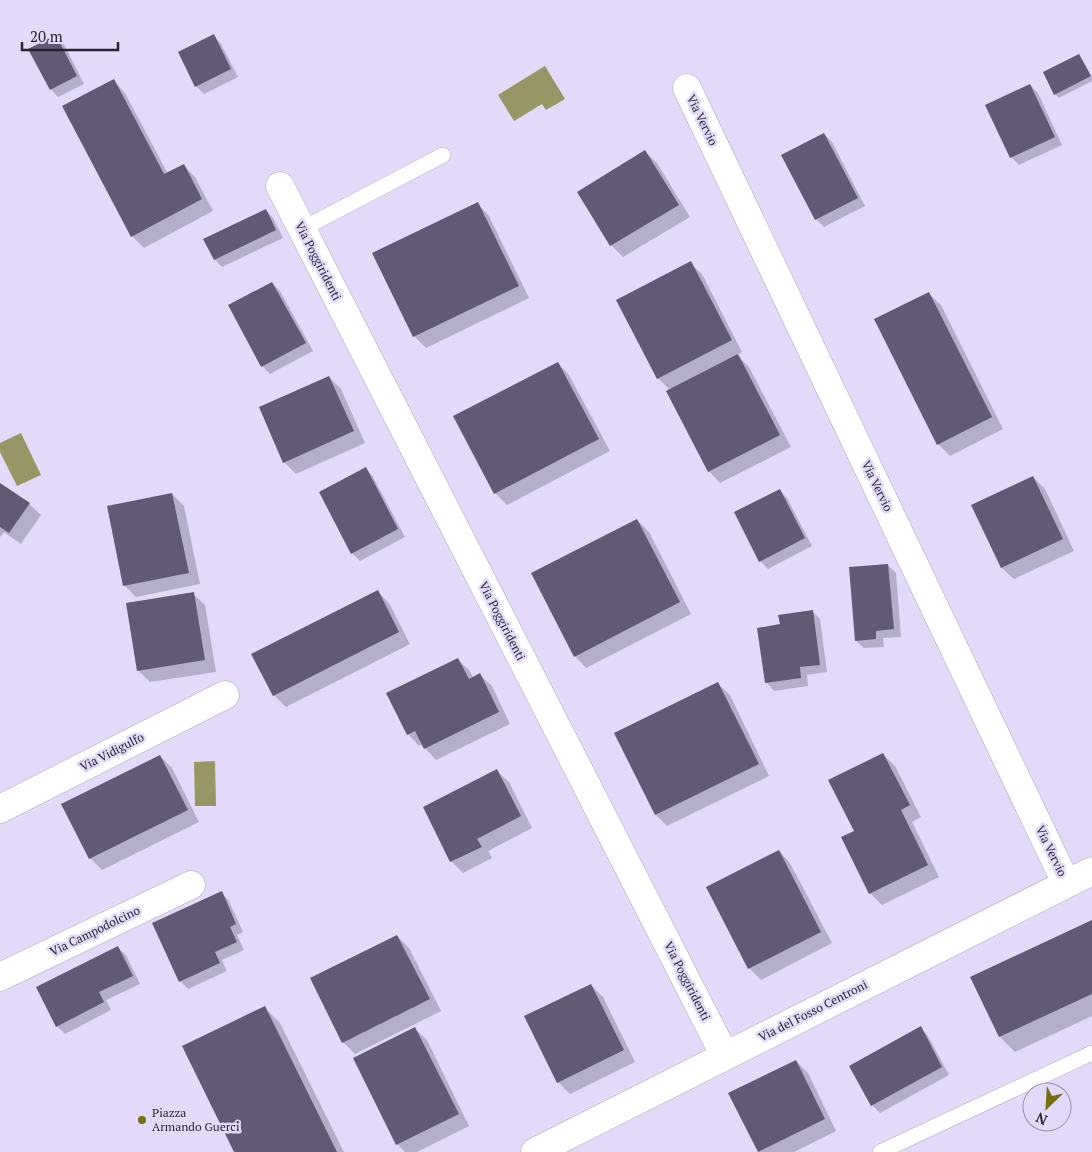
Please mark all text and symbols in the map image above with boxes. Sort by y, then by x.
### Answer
scale bar [22,20,119,52]
text: 20 m [30,26,63,46]
street label: Via Vervio [684,92,721,148]
street label: Via Poggiridenti [292,219,345,303]
street label: Via Vervio [859,458,896,514]
street label: Via Poggiridenti [476,579,529,663]
street label: Via Vidigulfo [77,729,147,774]
street label: Via Vervio [1033,823,1070,879]
street label: Via Campodolcino [47,902,143,959]
street label: Via Poggiridenti [661,939,714,1023]
street label: Via del Fosso Centroni [756,976,870,1045]
north arrow [1022,1082,1072,1132]
place label: Piazza Armando Guerci [152,1105,240,1134]
text: N [1032,1108,1050,1130]
marker: Piazza Armando Guerci [136,1114,148,1126]

